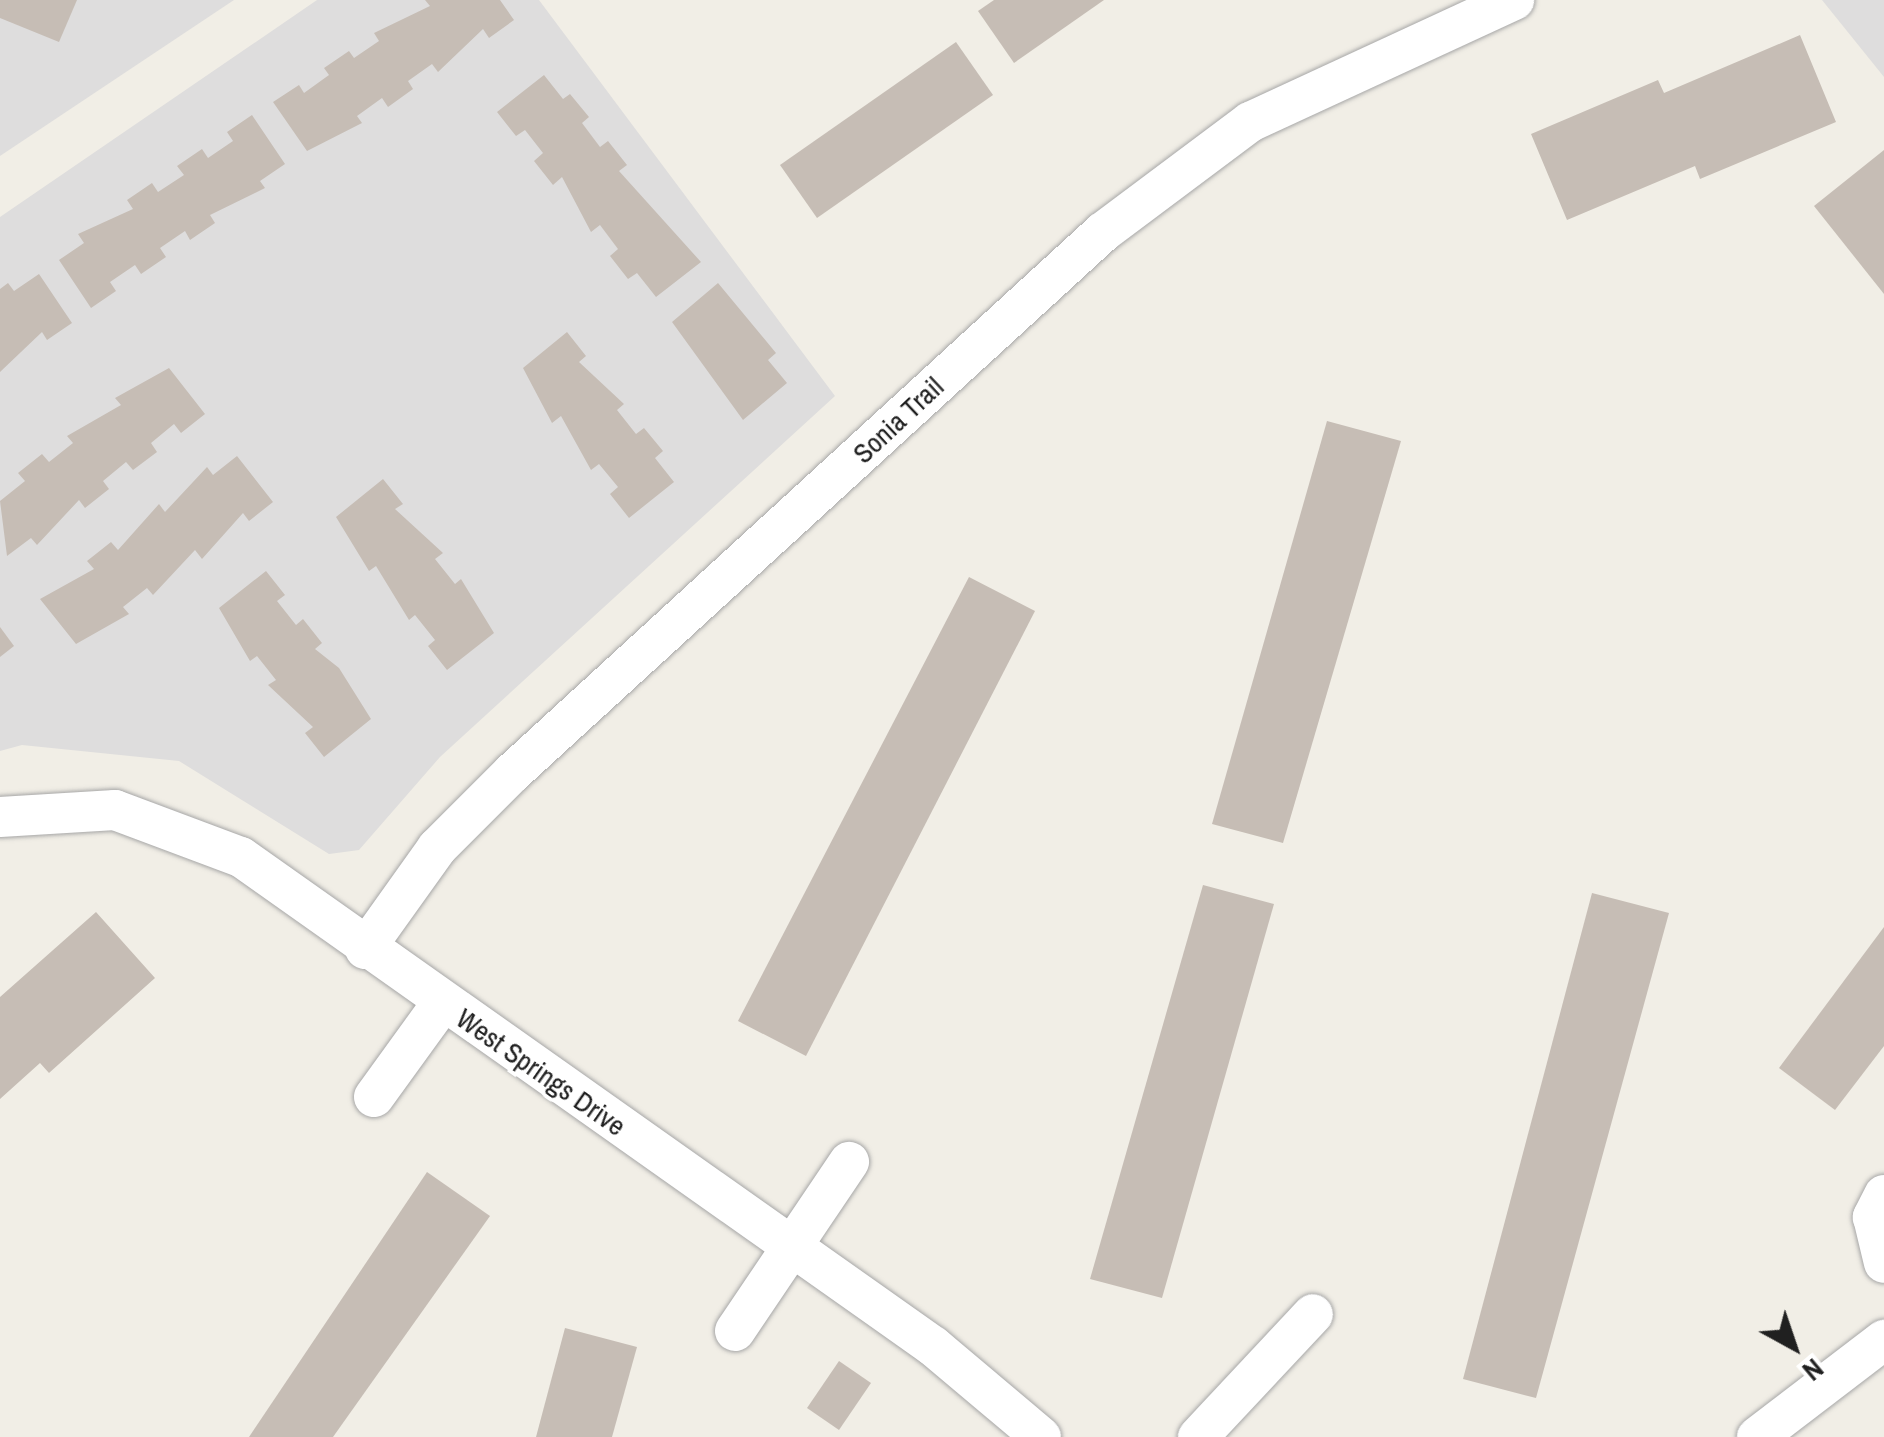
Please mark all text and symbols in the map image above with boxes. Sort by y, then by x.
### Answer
street label: Sonia Trail [846,370,950,470]
street label: West Springs Drive [450,1001,632,1143]
north arrow [1744,1297,1844,1397]
text: N [1795,1350,1832,1390]

